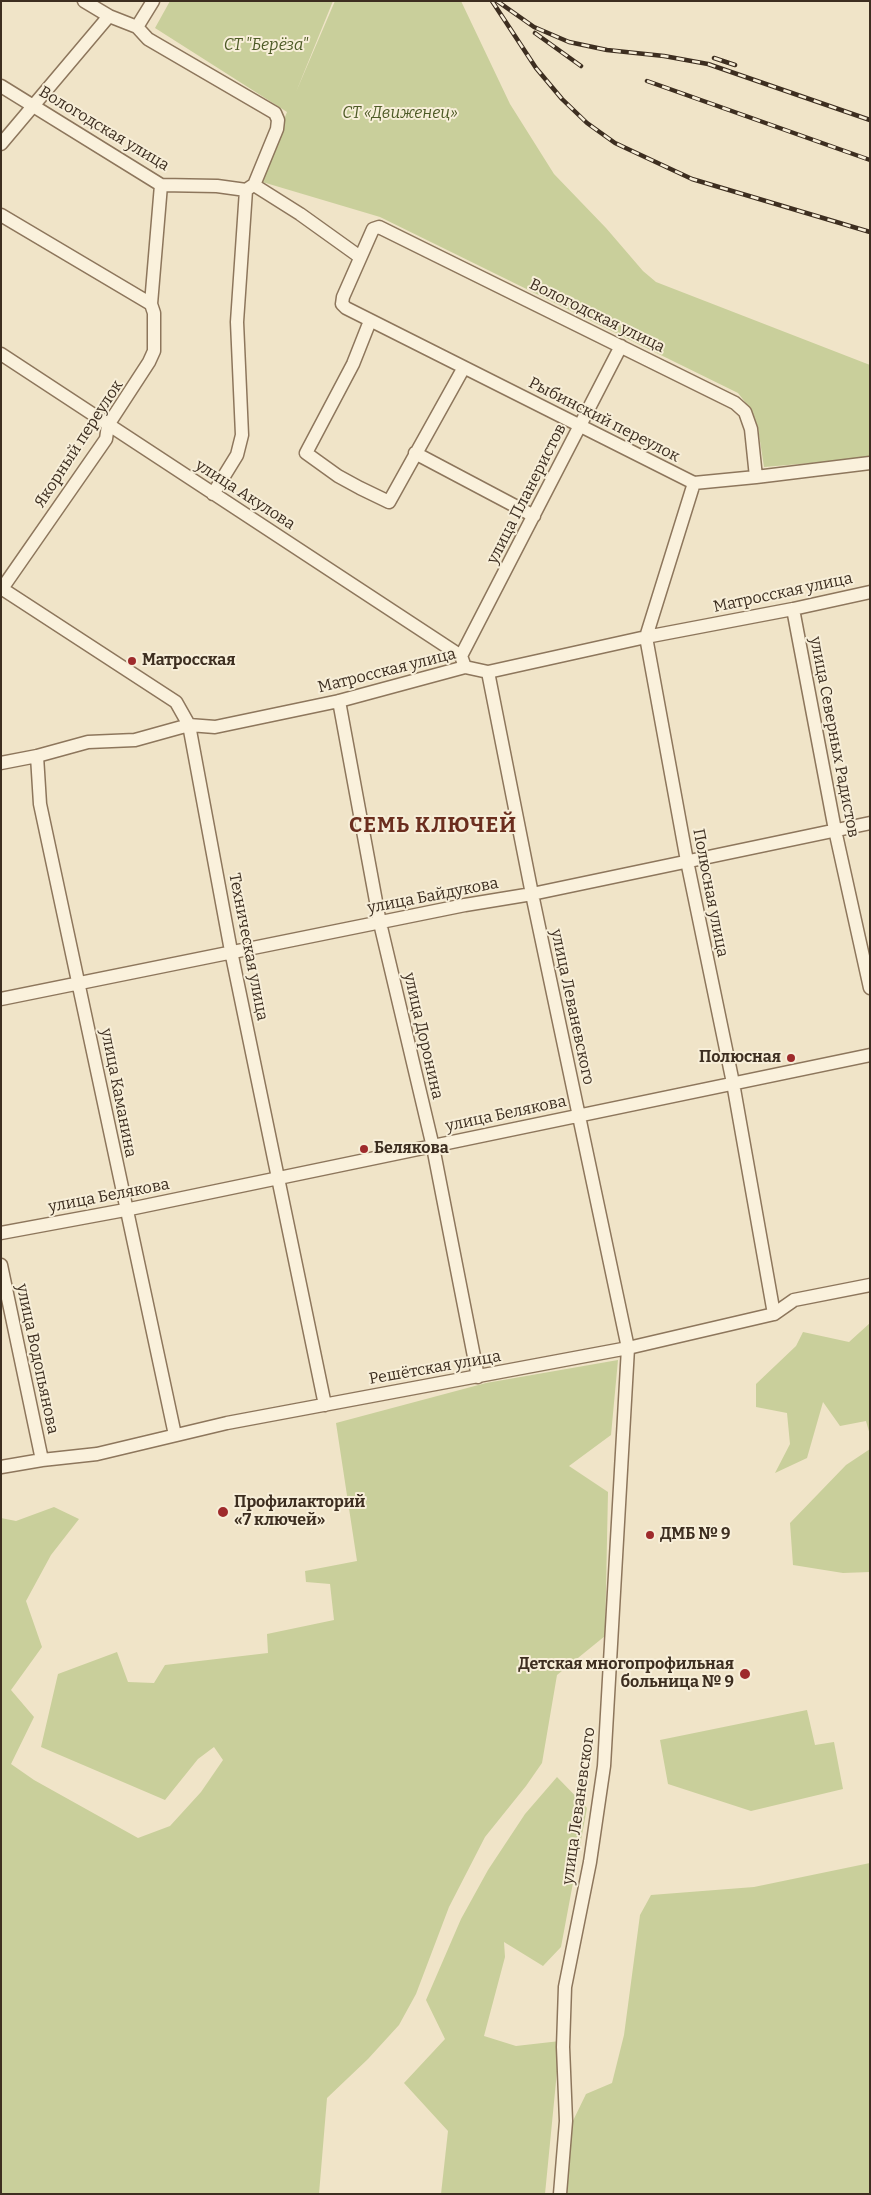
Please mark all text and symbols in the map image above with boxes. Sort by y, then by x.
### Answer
park label: СТ "Берёза" [224,36,308,56]
street label: Вологодская улица [35,83,173,175]
park label: СТ «Движенец» [342,104,458,124]
street label: Вологодская улица [526,275,668,357]
street label: Рыбинский переулок [525,373,683,467]
street label: Якорный переулок [31,377,127,511]
street label: улица Планеристов [483,421,571,567]
street label: улица Акулова [192,456,298,534]
street label: Матросская улица [712,569,854,617]
street label: улица Северных Радистов [805,635,863,839]
street label: Матросская улица [316,645,458,697]
place label: Матросская [142,651,236,671]
marker: Матросская [126,655,138,667]
district label: СЕМЬ КЛЮЧЕЙ [348,813,518,839]
street label: Полюсная улица [688,827,732,959]
street label: Техническая улица [224,872,272,1022]
street label: улица Байдукова [366,874,500,918]
street label: улица Леваневского [546,927,598,1087]
street label: улица Доронина [399,971,447,1101]
street label: улица Каманина [96,1027,140,1159]
place label: Полюсная [699,1048,781,1068]
marker: Полюсная [785,1052,797,1064]
street label: улица Белякова [444,1092,568,1136]
place label: Белякова [374,1139,449,1159]
marker: Белякова [358,1143,370,1155]
street label: улица Белякова [47,1175,171,1217]
street label: улица Водопьянова [12,1282,62,1436]
street label: Решётская улица [368,1347,502,1389]
place label: Профилакторий «7 ключей» [234,1493,365,1531]
marker: Профилакторий «7 ключей» [216,1505,230,1519]
place label: ДМБ № 9 [660,1525,730,1545]
marker: ДМБ № 9 [644,1529,656,1541]
place label: Детская многопрофильная больница № 9 [518,1655,734,1693]
marker: Детская многопрофильная больница № 9 [738,1667,752,1681]
street label: улица Леваневского [558,1726,600,1886]

